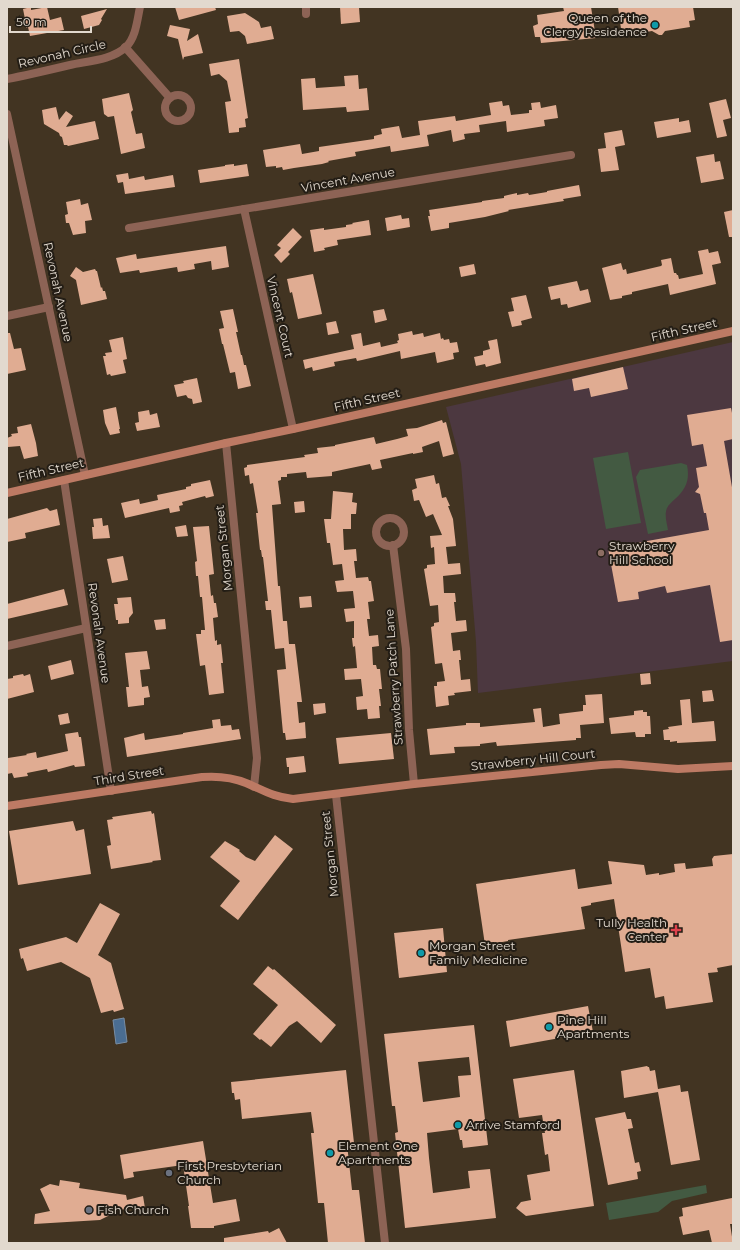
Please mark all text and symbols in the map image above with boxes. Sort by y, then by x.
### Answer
scale bar [10,8,91,34]
place label: Queen of the Clergy Residence [543,10,647,39]
text: 50 m [16,14,47,29]
marker: Queen of the Clergy Residence [650,20,660,30]
street label: Revonah Circle [17,36,107,71]
street label: Vincent Avenue [300,164,396,195]
street label: Revonah Avenue [41,241,76,343]
street label: Vincent Court [264,275,297,359]
street label: Fifth Street [649,315,718,344]
street label: Fifth Street [332,385,401,414]
street label: Fifth Street [16,455,85,484]
street label: Morgan Street [212,504,235,592]
place label: Strawberry Hill School [609,538,675,567]
marker: Strawberry Hill School [596,548,606,558]
street label: Revonah Avenue [85,582,114,684]
street label: Strawberry Patch Lane [381,609,406,745]
street label: Strawberry Hill Court [470,746,596,773]
street label: Third Street [93,763,165,788]
street label: Morgan Street [318,810,341,898]
place label: Tully Health Center [596,915,667,944]
marker: Tully Health Center [670,924,682,936]
place label: Morgan Street Family Medicine [429,938,528,967]
marker: Morgan Street Family Medicine [416,948,426,958]
place label: Pine Hill Apartments [557,1012,630,1041]
marker: Pine Hill Apartments [544,1022,554,1032]
place label: Arrive Stamford [466,1117,560,1132]
marker: Arrive Stamford [453,1120,463,1130]
place label: Element One Apartments [338,1138,418,1167]
marker: Element One Apartments [325,1148,335,1158]
place label: First Presbyterian Church [177,1158,282,1187]
marker: First Presbyterian Church [164,1168,174,1178]
place label: Fish Church [97,1202,169,1217]
marker: Fish Church [84,1205,94,1215]

